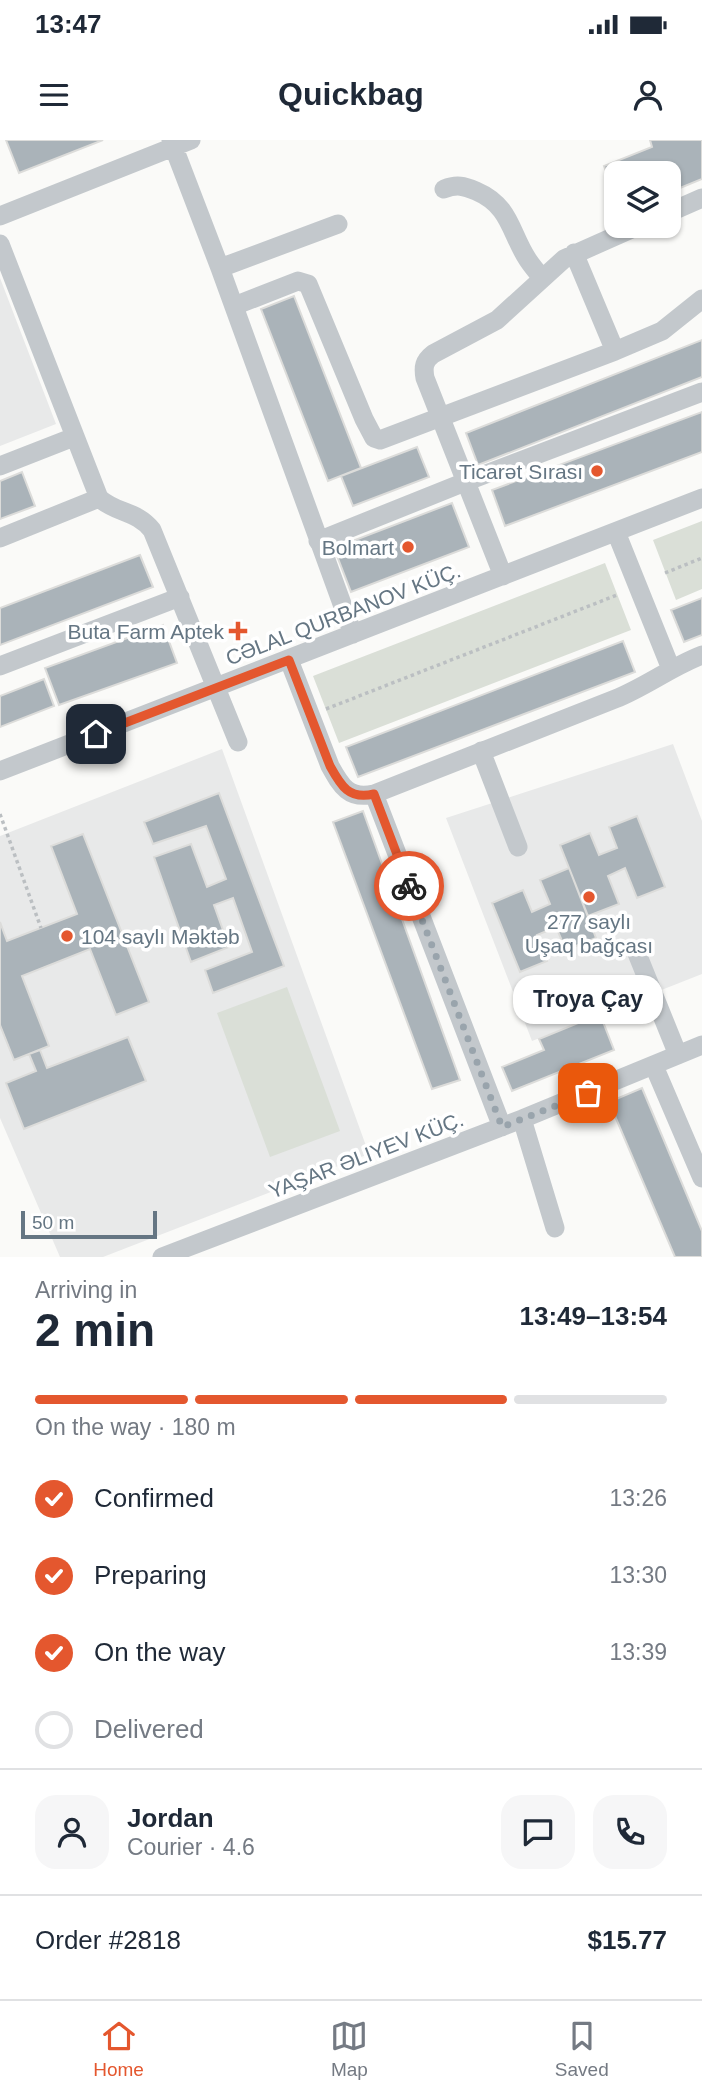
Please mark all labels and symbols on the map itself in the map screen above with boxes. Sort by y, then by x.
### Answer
place label: Ticarət Sırası [459,460,583,483]
marker: Ticarət Sırası [589,463,605,479]
place label: Bolmart [322,536,394,559]
marker: Bolmart [400,539,416,555]
street label: CƏLAL QURBANOV KÜÇ. [222,559,464,669]
place label: Buta Farm Aptek [68,620,224,643]
marker: Buta Farm Aptek [230,623,246,639]
pin [66,704,126,764]
courier [374,851,444,921]
marker: 277 saylı Uşaq bağçası [581,889,597,905]
place label: 277 saylı Uşaq bağçası [525,910,653,957]
place label: 104 saylı Məktəb [81,925,240,948]
marker: 104 saylı Məktəb [59,928,75,944]
callout: Troya Çay [513,974,663,1023]
pin [558,1063,618,1123]
street label: YAŞAR ƏLIYEV KÜÇ. [265,1107,467,1203]
scale bar [21,1208,158,1240]

